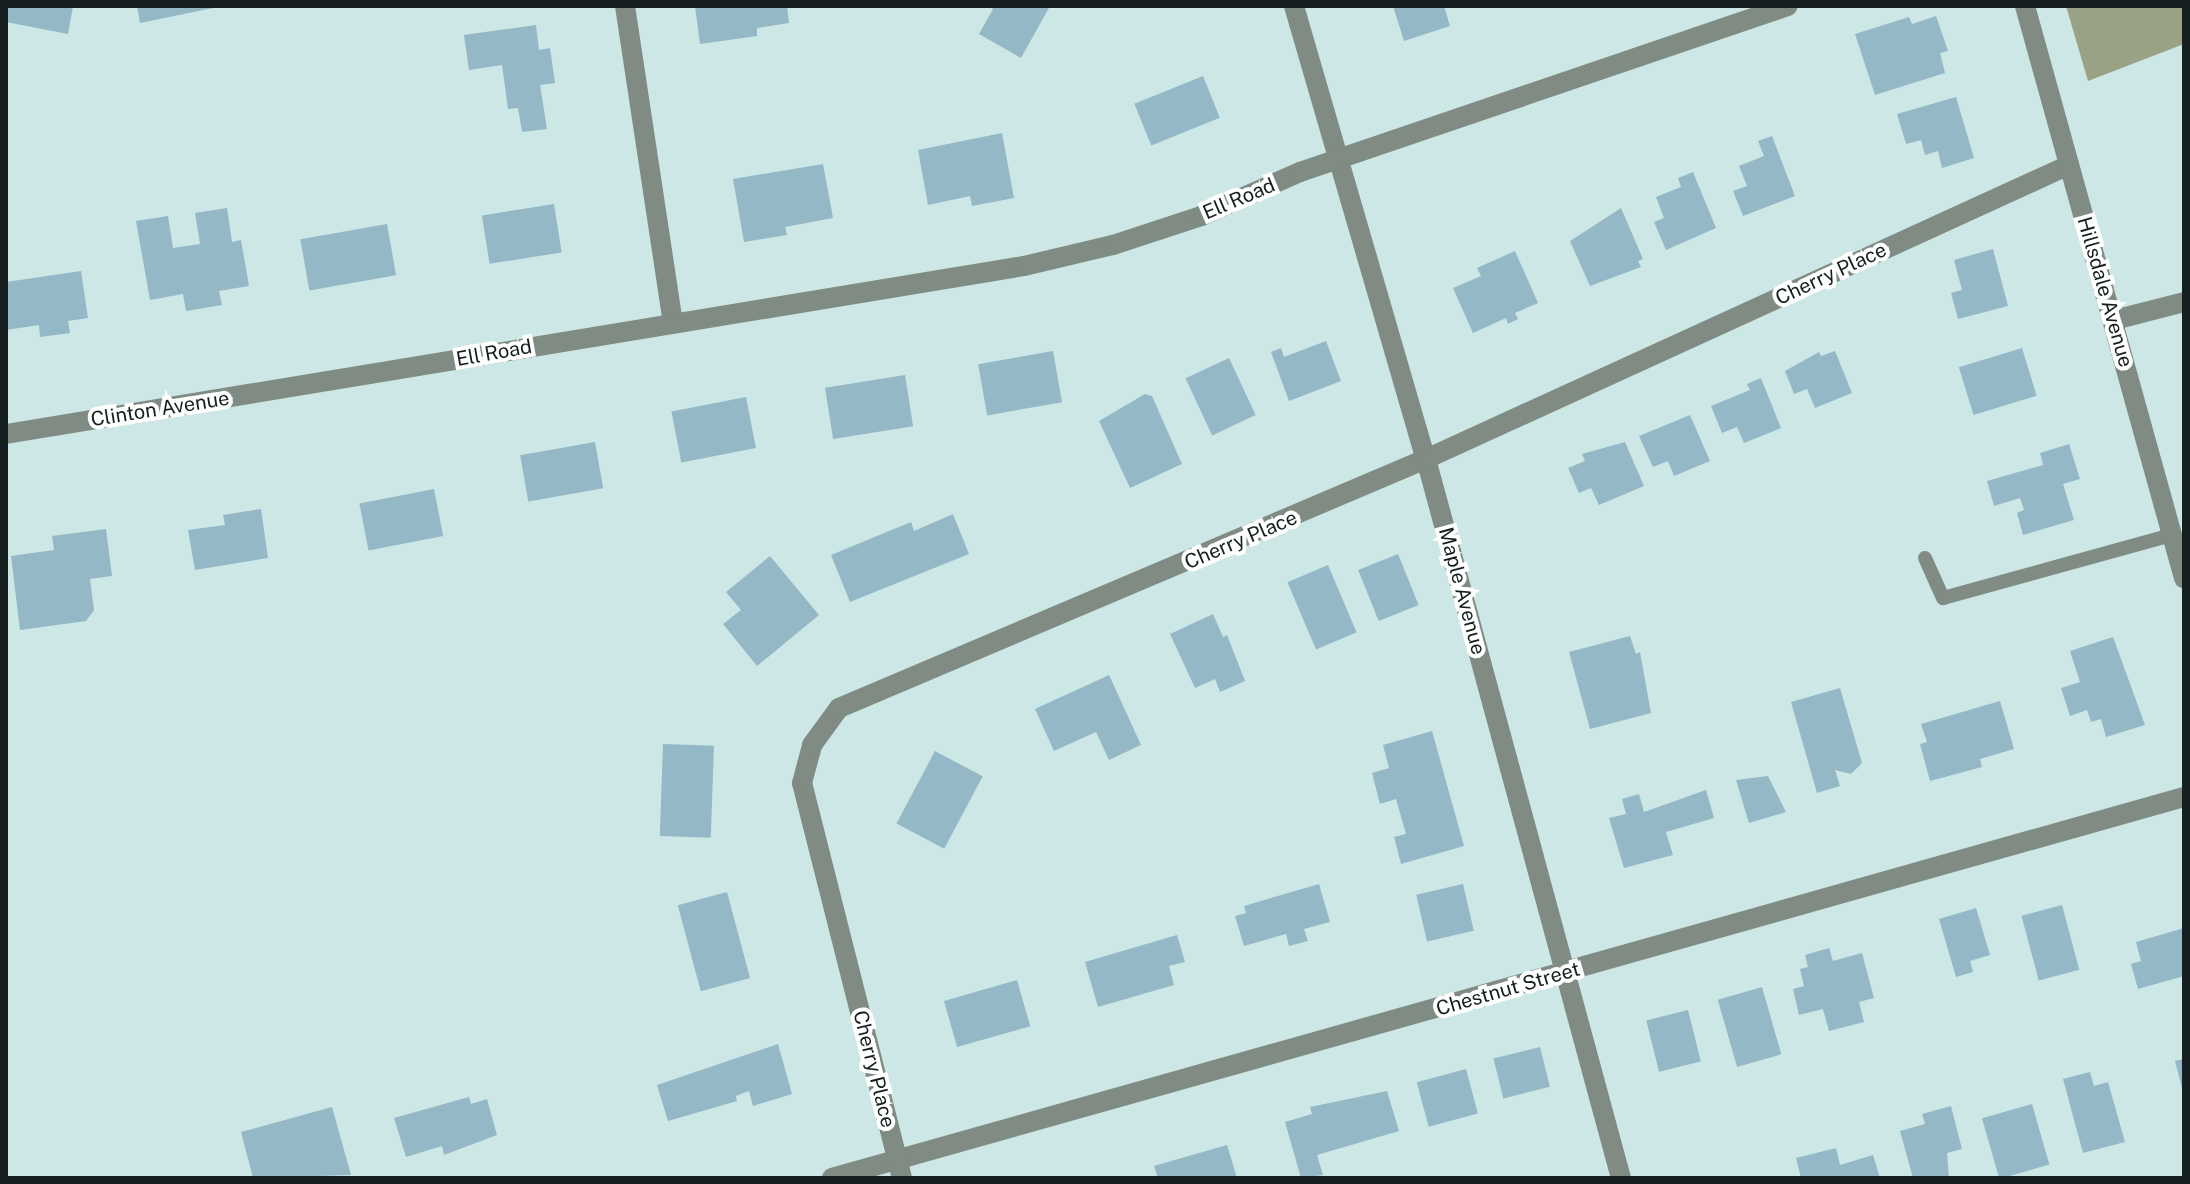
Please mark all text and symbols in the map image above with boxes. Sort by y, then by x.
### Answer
street label: Ell Road [1199,173,1279,225]
street label: Hillsdale Avenue [2072,214,2138,370]
street label: Cherry Place [1772,238,1890,310]
street label: Ell Road [454,335,534,371]
street label: Clinton Avenue [89,386,231,432]
street label: Cherry Place [1181,506,1301,574]
street label: Maple Avenue [1433,525,1491,657]
street label: Chestnut Street [1433,957,1583,1021]
street label: Cherry Place [848,1008,900,1130]

